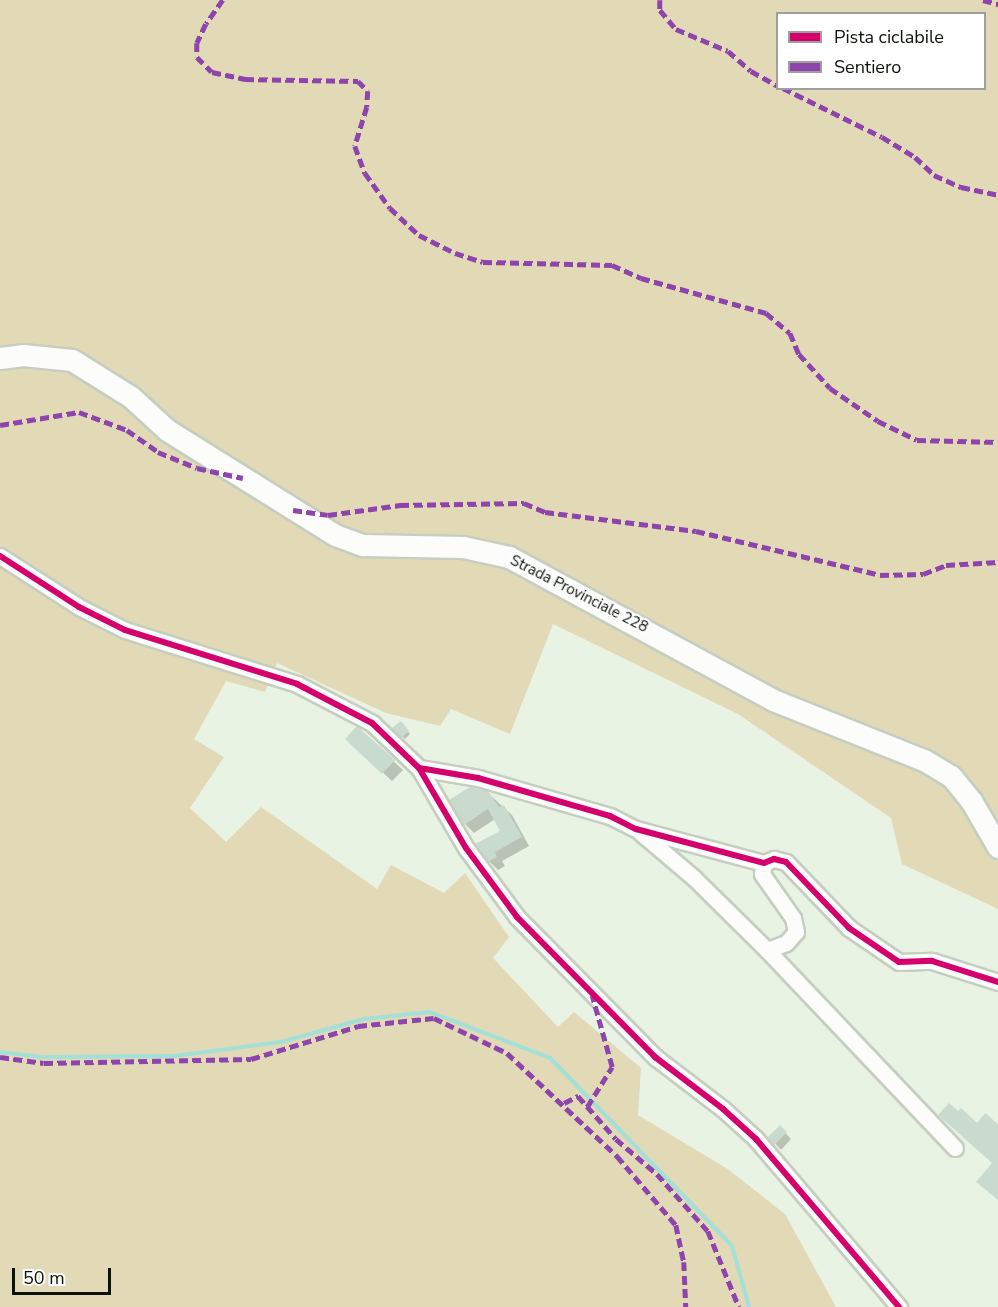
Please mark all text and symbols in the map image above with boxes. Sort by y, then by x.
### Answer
legend [776,12,986,90]
text: Pista ciclabile [834,25,944,49]
text: Sentiero [834,55,901,79]
street label: Strada Provinciale 228 [507,551,651,637]
scale bar [15,1256,114,1294]
text: 50 m [23,1266,65,1290]

